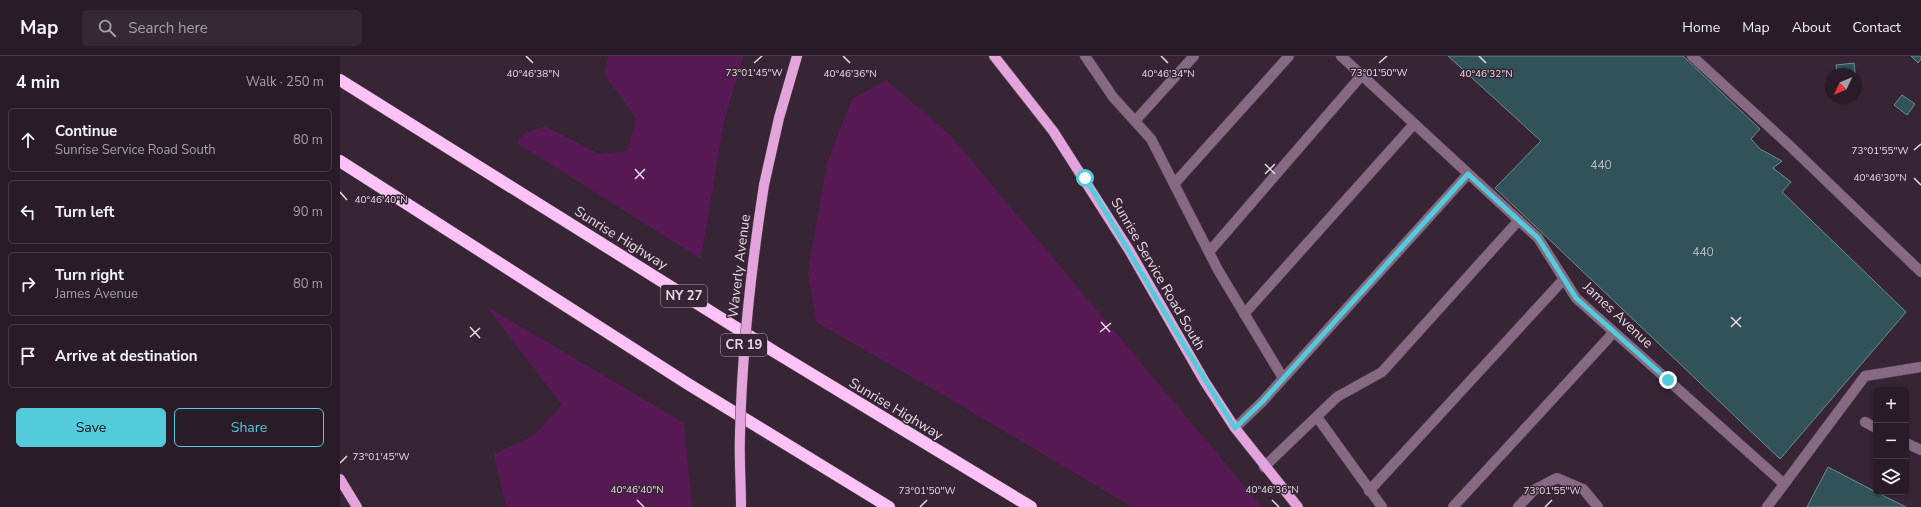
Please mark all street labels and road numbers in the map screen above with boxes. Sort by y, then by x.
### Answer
street label: Sunrise Service Road South [1107,194,1209,354]
street label: Sunrise Highway [571,202,672,275]
street label: Waverly Avenue [723,213,755,319]
street label: James Avenue [1578,277,1657,352]
road number: NY 27 [661,285,707,307]
road number: CR 19 [721,334,767,356]
street label: Sunrise Highway [845,373,947,445]

